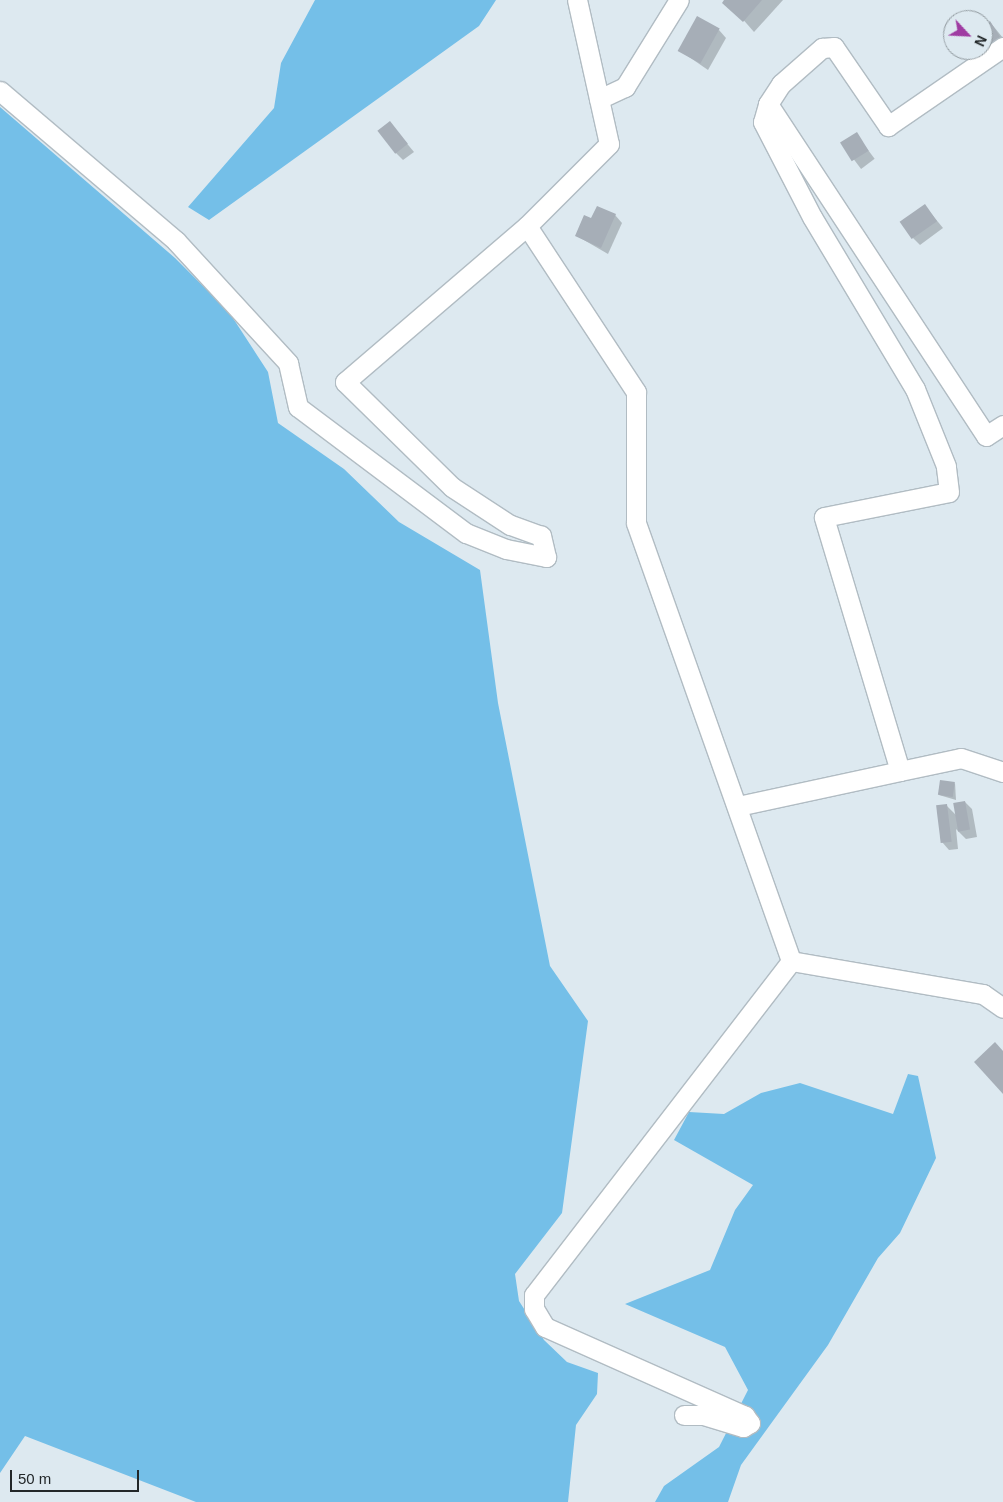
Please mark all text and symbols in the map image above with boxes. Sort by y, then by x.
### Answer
north arrow [943,10,993,60]
text: N [971,33,990,49]
scale bar [12,1460,141,1492]
text: 50 m [18,1470,51,1487]

